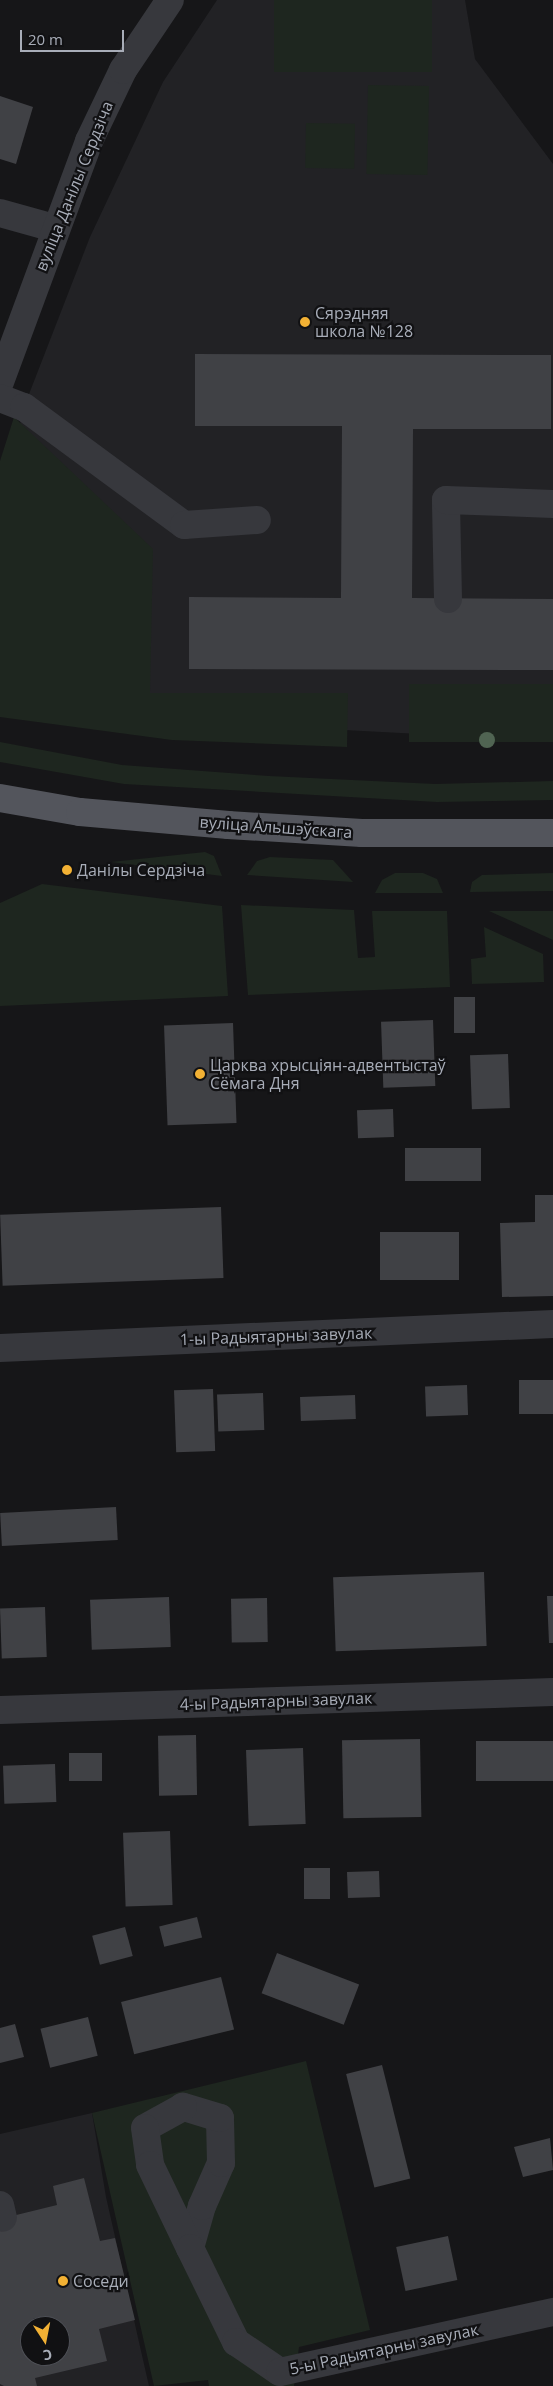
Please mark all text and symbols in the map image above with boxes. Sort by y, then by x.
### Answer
scale bar [22,20,126,52]
text: 20 m [28,29,63,49]
street label: вуліца Данілы Сердзіча [31,98,117,274]
place label: Сярэдняя школа №128 [315,303,413,341]
marker: Сярэдняя школа №128 [299,316,311,328]
street label: вуліца Альшэўскага [199,812,353,842]
place label: Данілы Сердзіча [77,860,205,880]
marker: Данілы Сердзіча [61,864,73,876]
place label: Царква хрысціян-адвентыстаў Сёмага Дня [210,1055,446,1093]
marker: Царква хрысціян-адвентыстаў Сёмага Дня [194,1068,206,1080]
street label: 1-ы Радыятарны завулак [179,1323,373,1349]
street label: 4-ы Радыятарны завулак [179,1688,373,1714]
place label: Соседи [73,2271,129,2291]
marker: Соседи [57,2275,69,2287]
north arrow [20,2316,70,2366]
street label: 5-ы Радыятарны завулак [288,2320,480,2378]
text: С [42,2345,54,2365]

